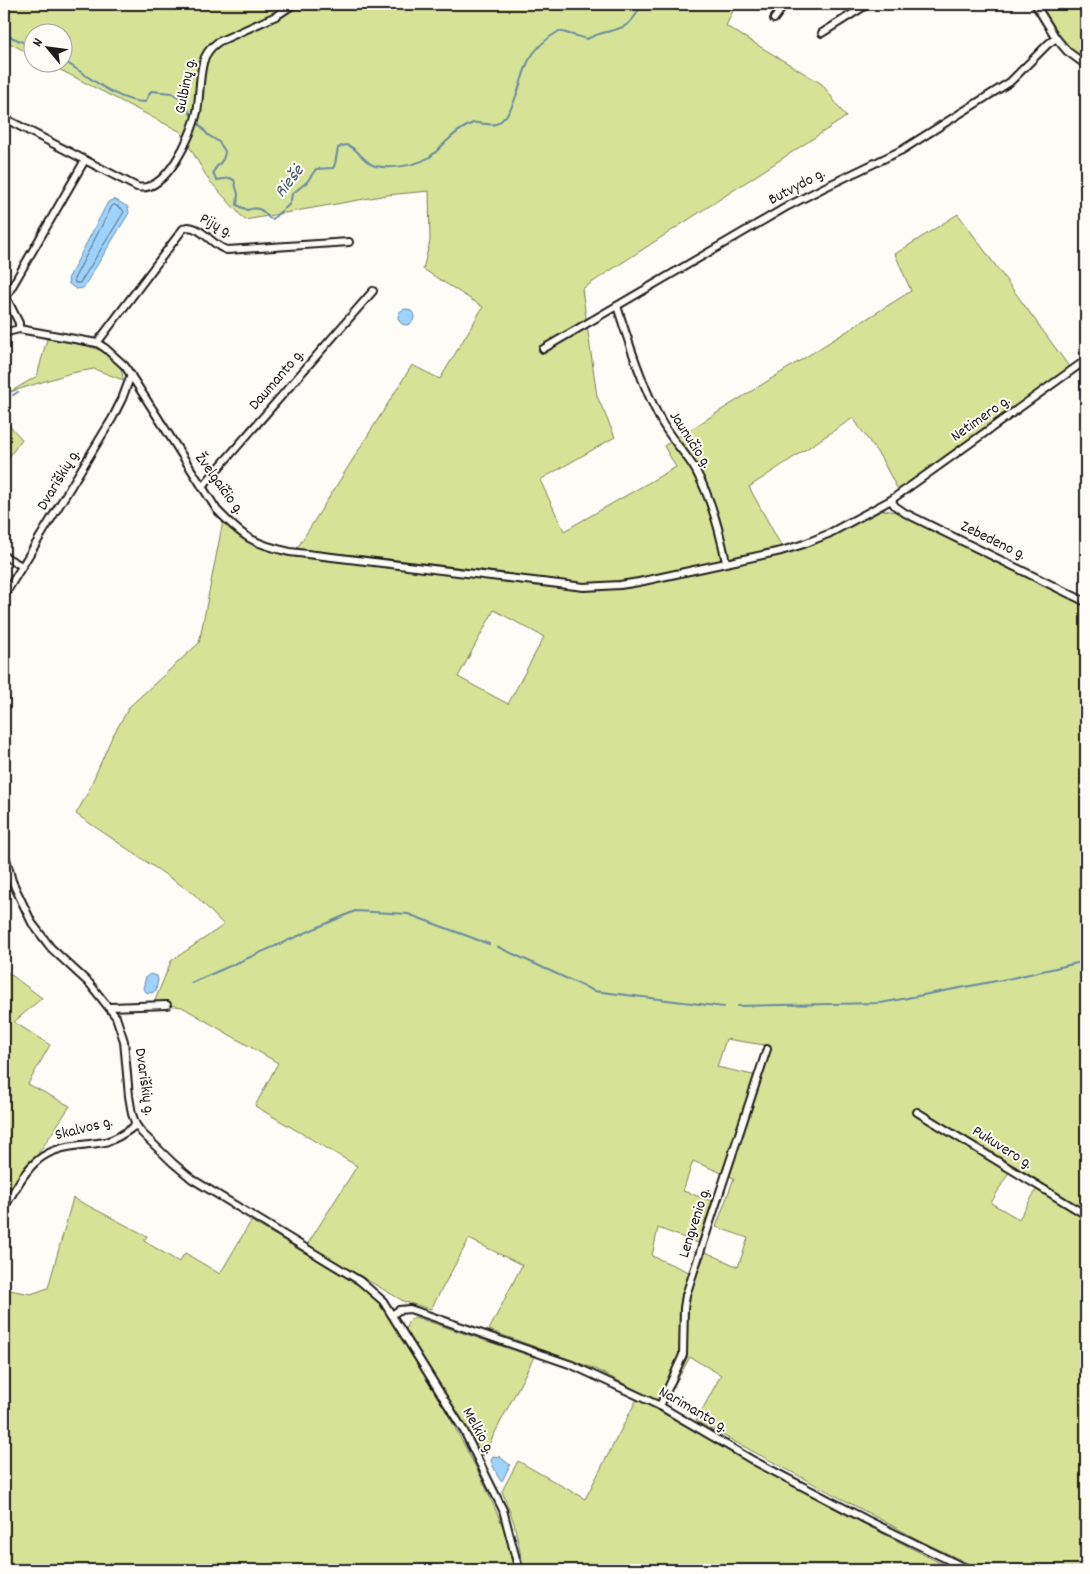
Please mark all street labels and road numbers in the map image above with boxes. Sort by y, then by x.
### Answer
street label: Gulbinų g. [169,56,203,116]
street label: Butvydo g. [764,162,830,212]
street label: Pijų g. [195,208,237,244]
street label: Daumanto g. [244,344,310,416]
street label: Netimero g. [946,390,1016,448]
street label: Jaunučio g. [663,407,717,473]
street label: Dvariškių g. [32,445,86,515]
street label: Žvelgaičio g. [189,448,249,520]
street label: Zebedeno g. [956,515,1030,567]
street label: Dvariškių g. [128,1047,160,1117]
street label: Skalvos g. [53,1111,115,1147]
street label: Pukuvero g. [967,1120,1037,1176]
street label: Lengvenio g. [673,1185,717,1261]
street label: Narimanto g. [654,1381,732,1439]
street label: Melkio g. [456,1403,500,1459]

